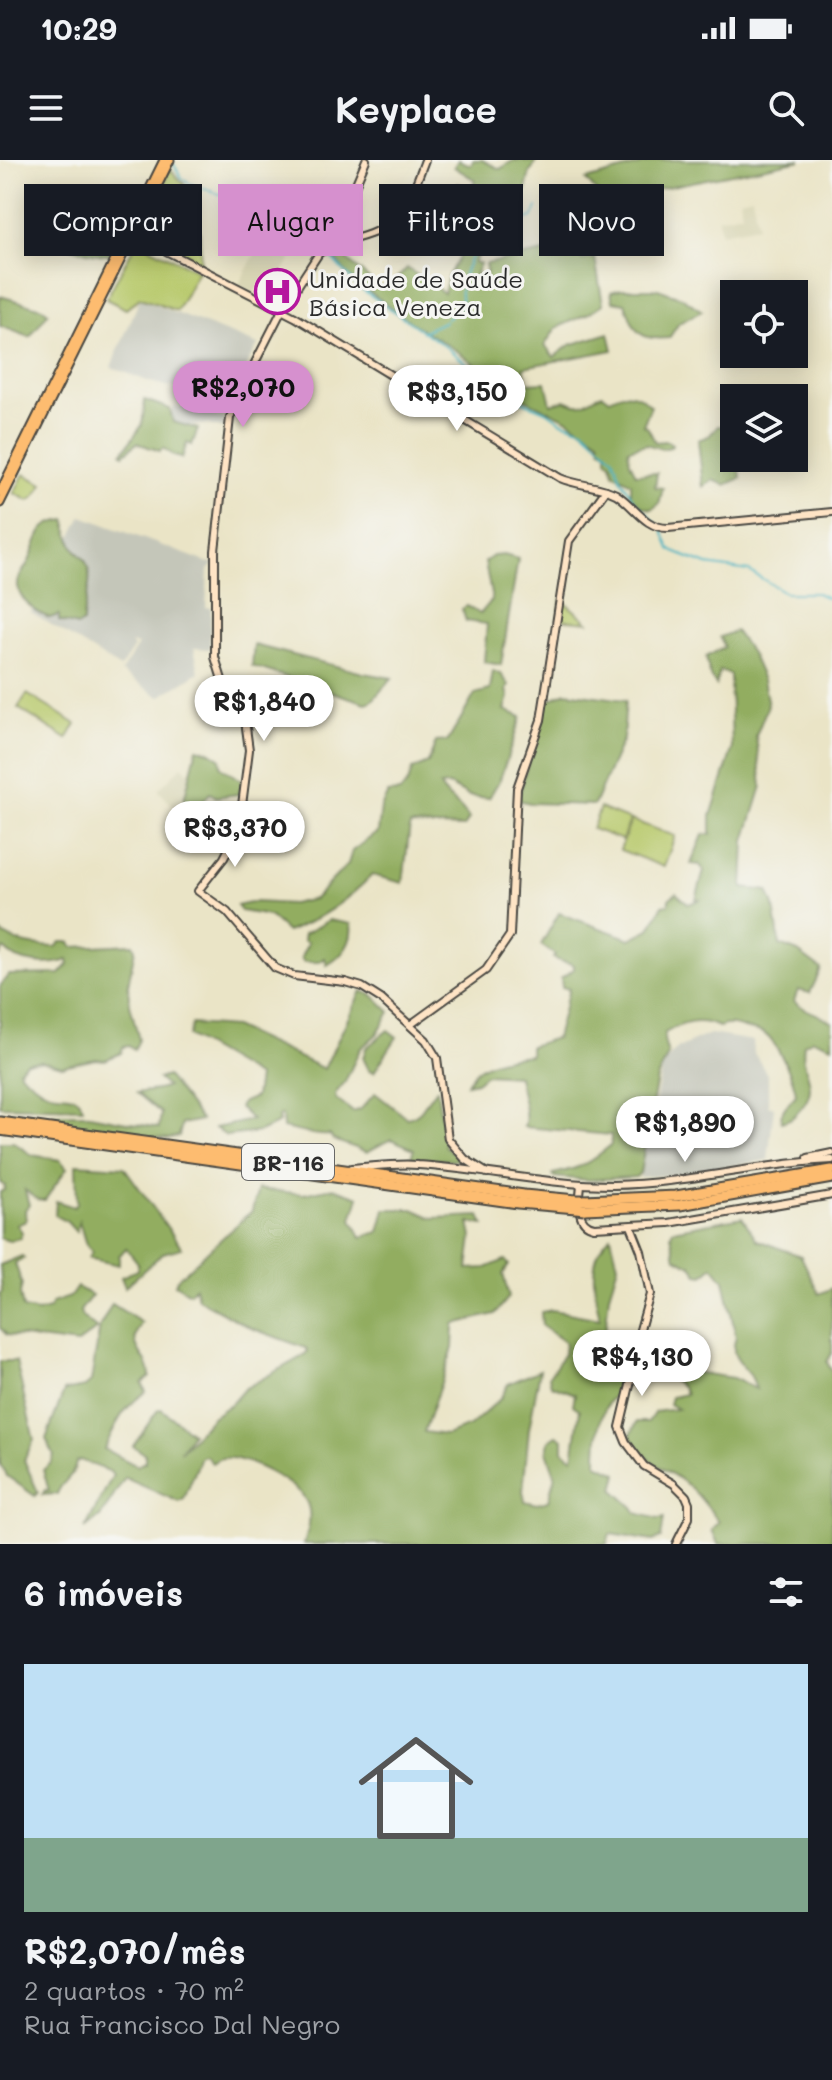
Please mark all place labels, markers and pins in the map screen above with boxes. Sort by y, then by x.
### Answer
place label: Unidade de Saúde Básica Veneza [309,263,523,322]
hospital icon: Unidade de Saúde Básica Veneza [254,268,302,316]
pin: R$2,070 [169,361,317,429]
pin: R$3,150 [383,365,531,433]
pin: R$1,840 [190,675,338,743]
pin: R$3,370 [161,801,309,869]
pin: R$1,890 [611,1096,759,1164]
pin: R$4,130 [568,1330,716,1398]

